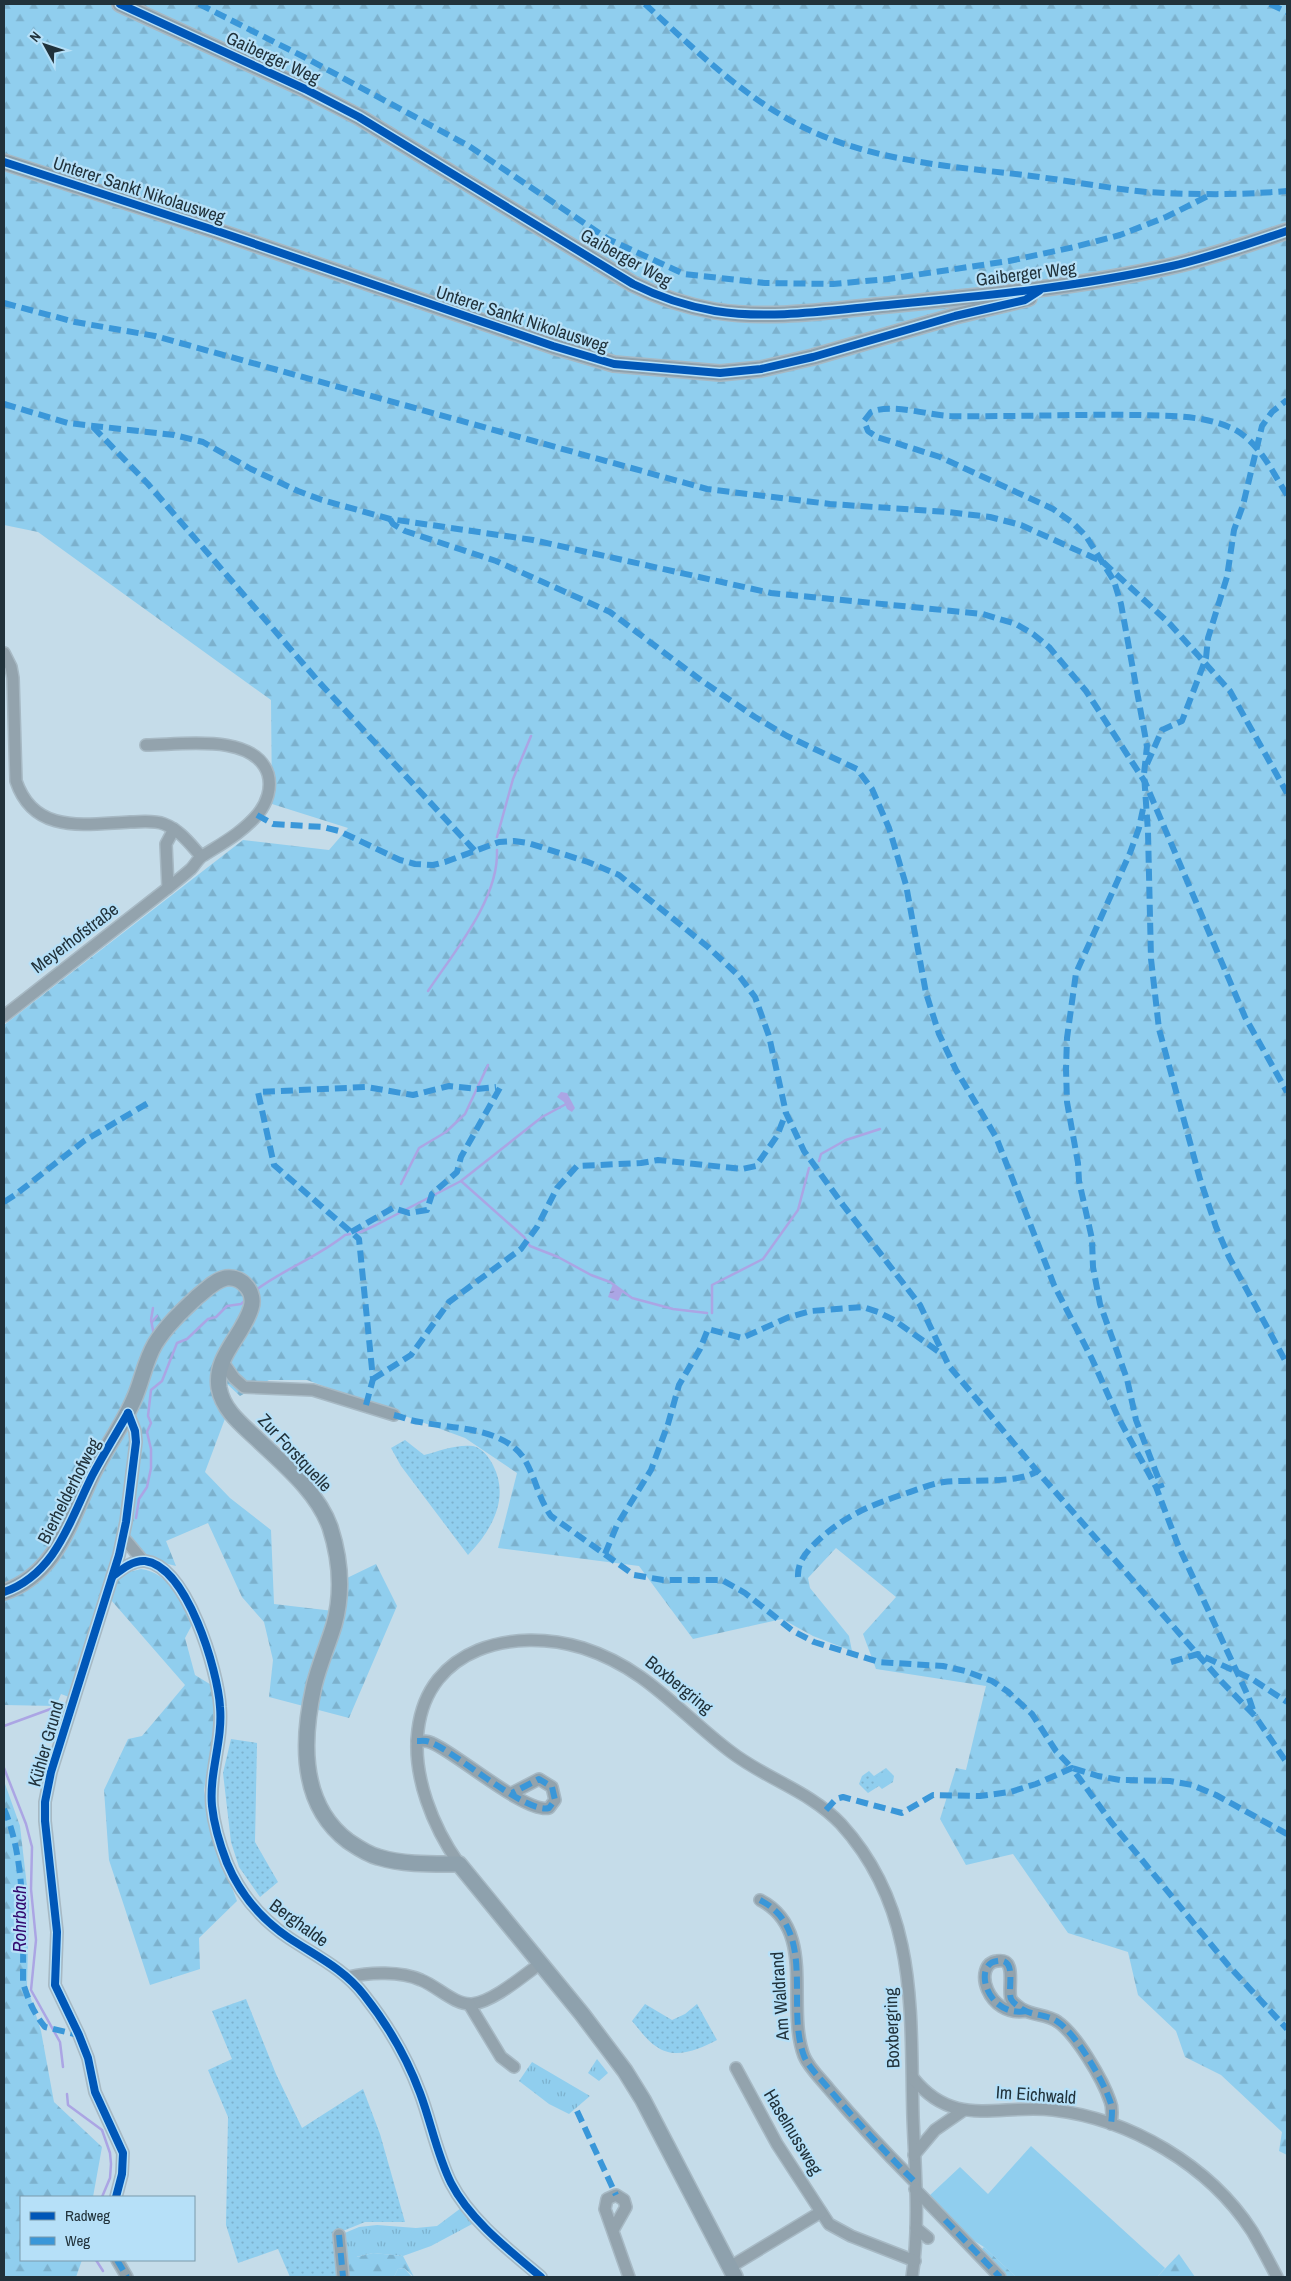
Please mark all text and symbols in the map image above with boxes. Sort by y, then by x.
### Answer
north arrow [20,20,70,70]
street label: Gaiberger Weg [222,25,325,90]
text: N [25,28,45,46]
street label: Unterer Sankt Nikolausweg [50,150,229,229]
street label: Gaiberger Weg [576,222,677,293]
street label: Gaiberger Weg [974,255,1078,292]
street label: Unterer Sankt Nikolausweg [433,279,612,358]
street label: Meyerhofstraße [26,897,123,979]
street label: Zur Forstquelle [253,1408,338,1497]
street label: Bierhelderhofweg [31,1433,106,1548]
street label: Boxbergring [640,1650,719,1720]
street label: Kühler Grund [21,1698,70,1790]
water label: Rohrbach [6,1885,32,1953]
street label: Berghalde [265,1893,334,1952]
street label: Am Waldrand [764,1951,795,2042]
street label: Boxbergring [878,1987,905,2069]
street label: Im Eichwald [995,2079,1077,2110]
street label: Haselnussweg [758,2084,829,2180]
legend [20,2196,195,2261]
text: Radweg [65,2205,110,2226]
text: Weg [65,2230,90,2251]

